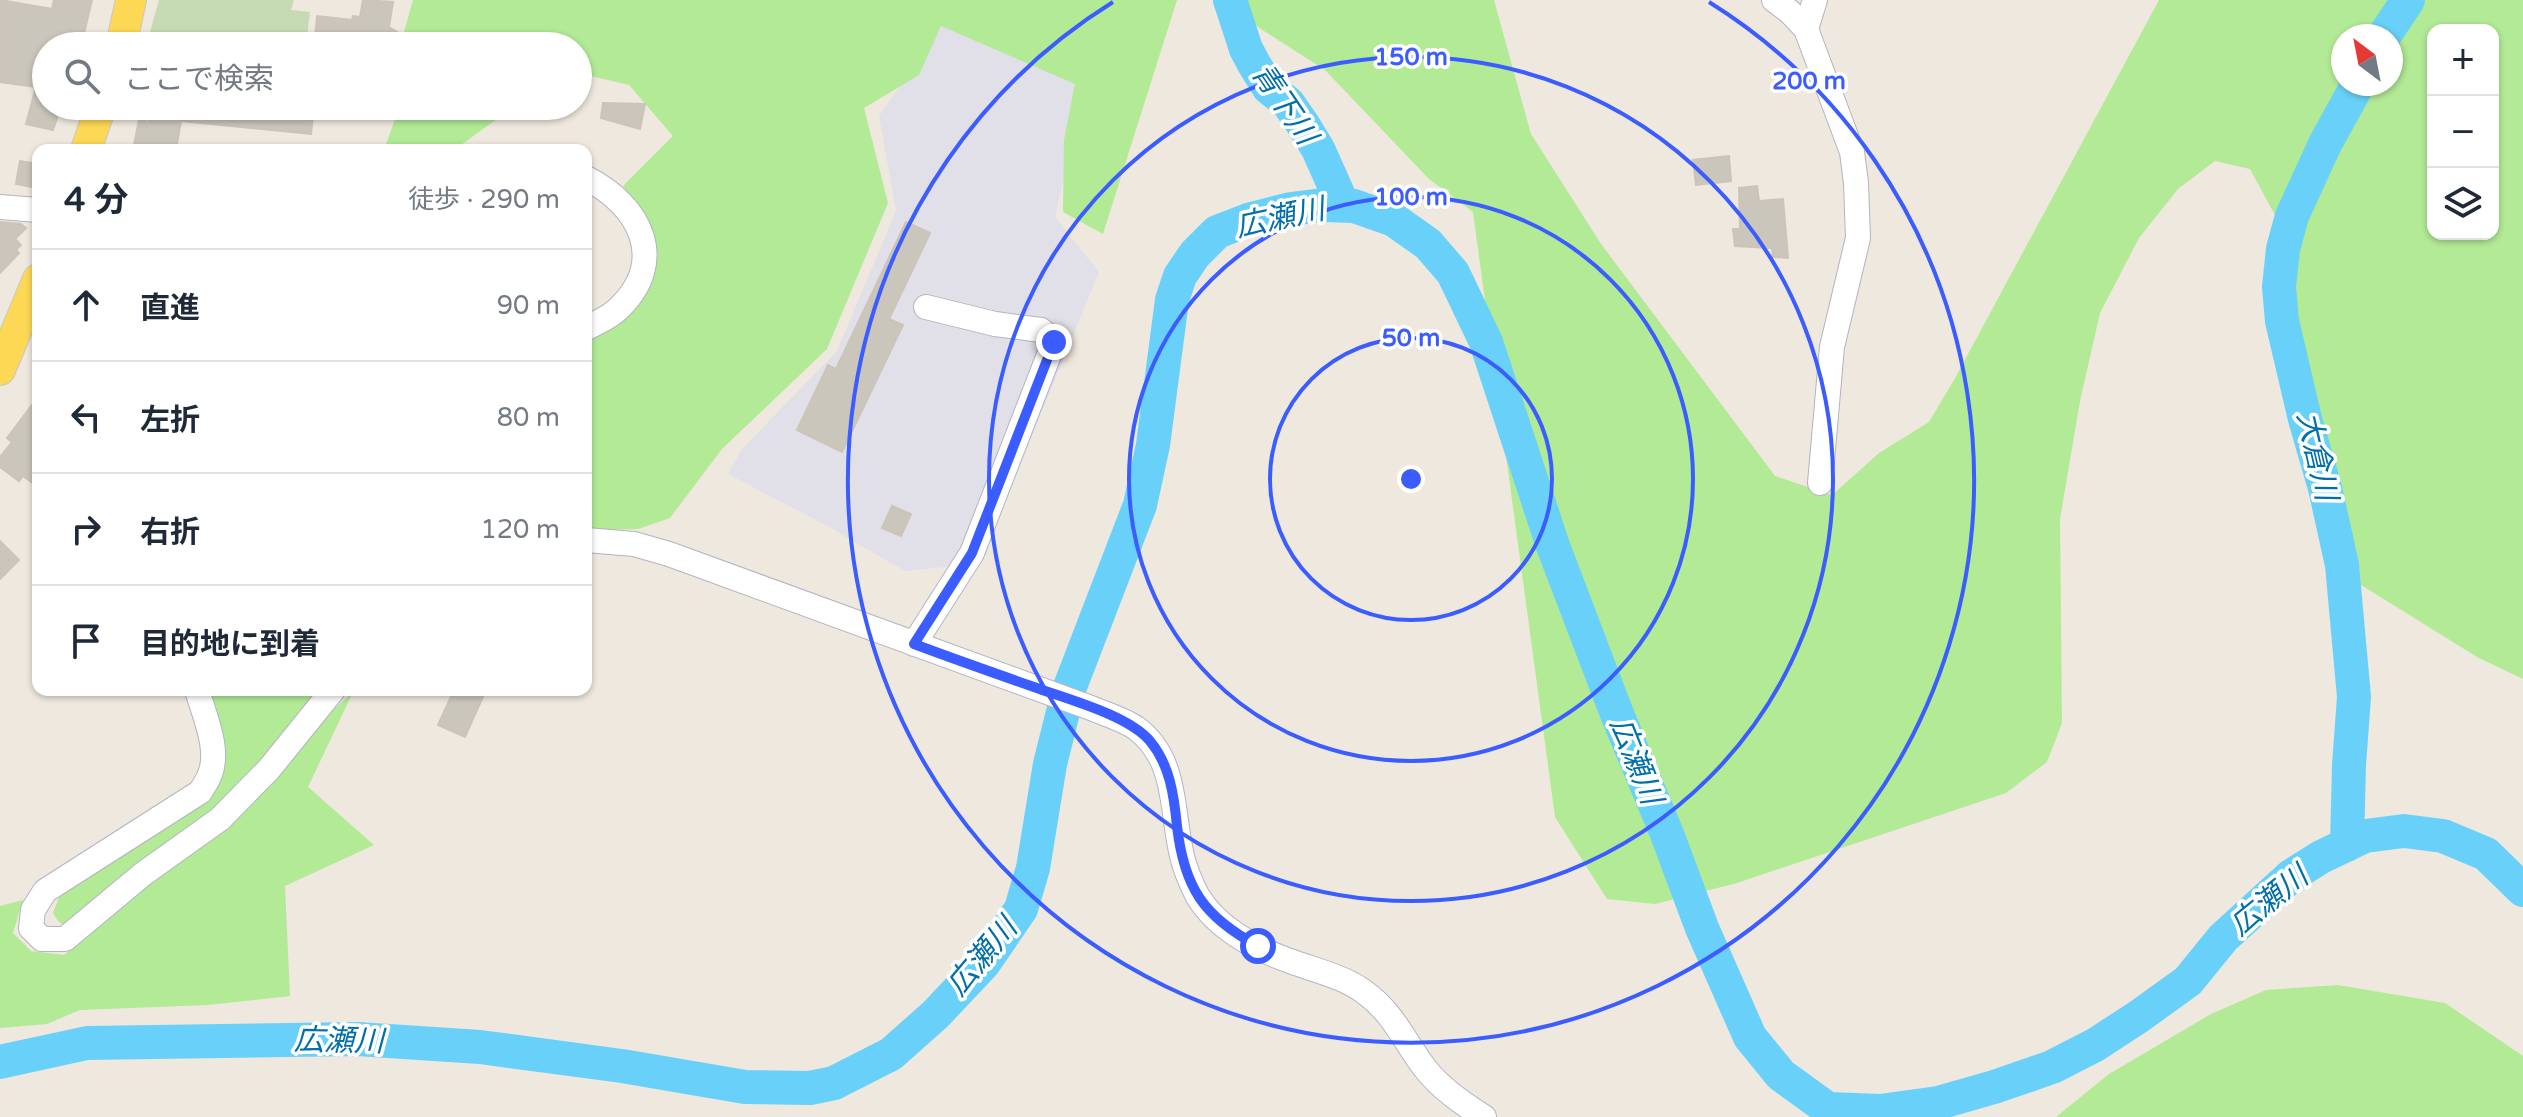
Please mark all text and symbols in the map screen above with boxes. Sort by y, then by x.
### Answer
north arrow [2331,24,2403,96]
map controls [2427,24,2499,240]
button: + [2427,24,2499,96]
search box [32,32,592,120]
text: 150 m [1374,43,1448,72]
icon: search [60,54,104,98]
water label: 青下川 [1243,56,1326,154]
text: ここで検索 [124,61,274,98]
text: 200 m [1772,67,1846,96]
button: − [2427,96,2499,168]
button: layers [2427,168,2499,240]
text: 4 分 [64,180,128,221]
text: 100 m [1374,183,1448,212]
text: 徒歩 · 290 m [408,184,560,215]
water label: 広瀬川 [1232,190,1331,245]
icon: ahead [64,283,108,327]
text: 直進 [140,290,200,327]
text: 90 m [497,290,560,321]
route end [1036,324,1072,360]
text: 50 m [1382,324,1440,353]
icon: left [64,395,108,439]
text: 左折 [140,402,200,439]
text: 80 m [497,402,560,433]
water label: 大倉川 [2289,408,2346,507]
centre of rings [1397,465,1425,493]
icon: right [64,507,108,551]
text: 右折 [140,514,200,551]
text: 120 m [480,514,560,545]
icon: arrive [64,619,108,663]
text: 目的地に到着 [140,626,320,663]
water label: 広瀬川 [1602,712,1671,812]
water label: 広瀬川 [2222,856,2318,944]
water label: 広瀬川 [939,908,1027,1003]
route start [1240,928,1276,964]
water label: 広瀬川 [294,1022,387,1060]

